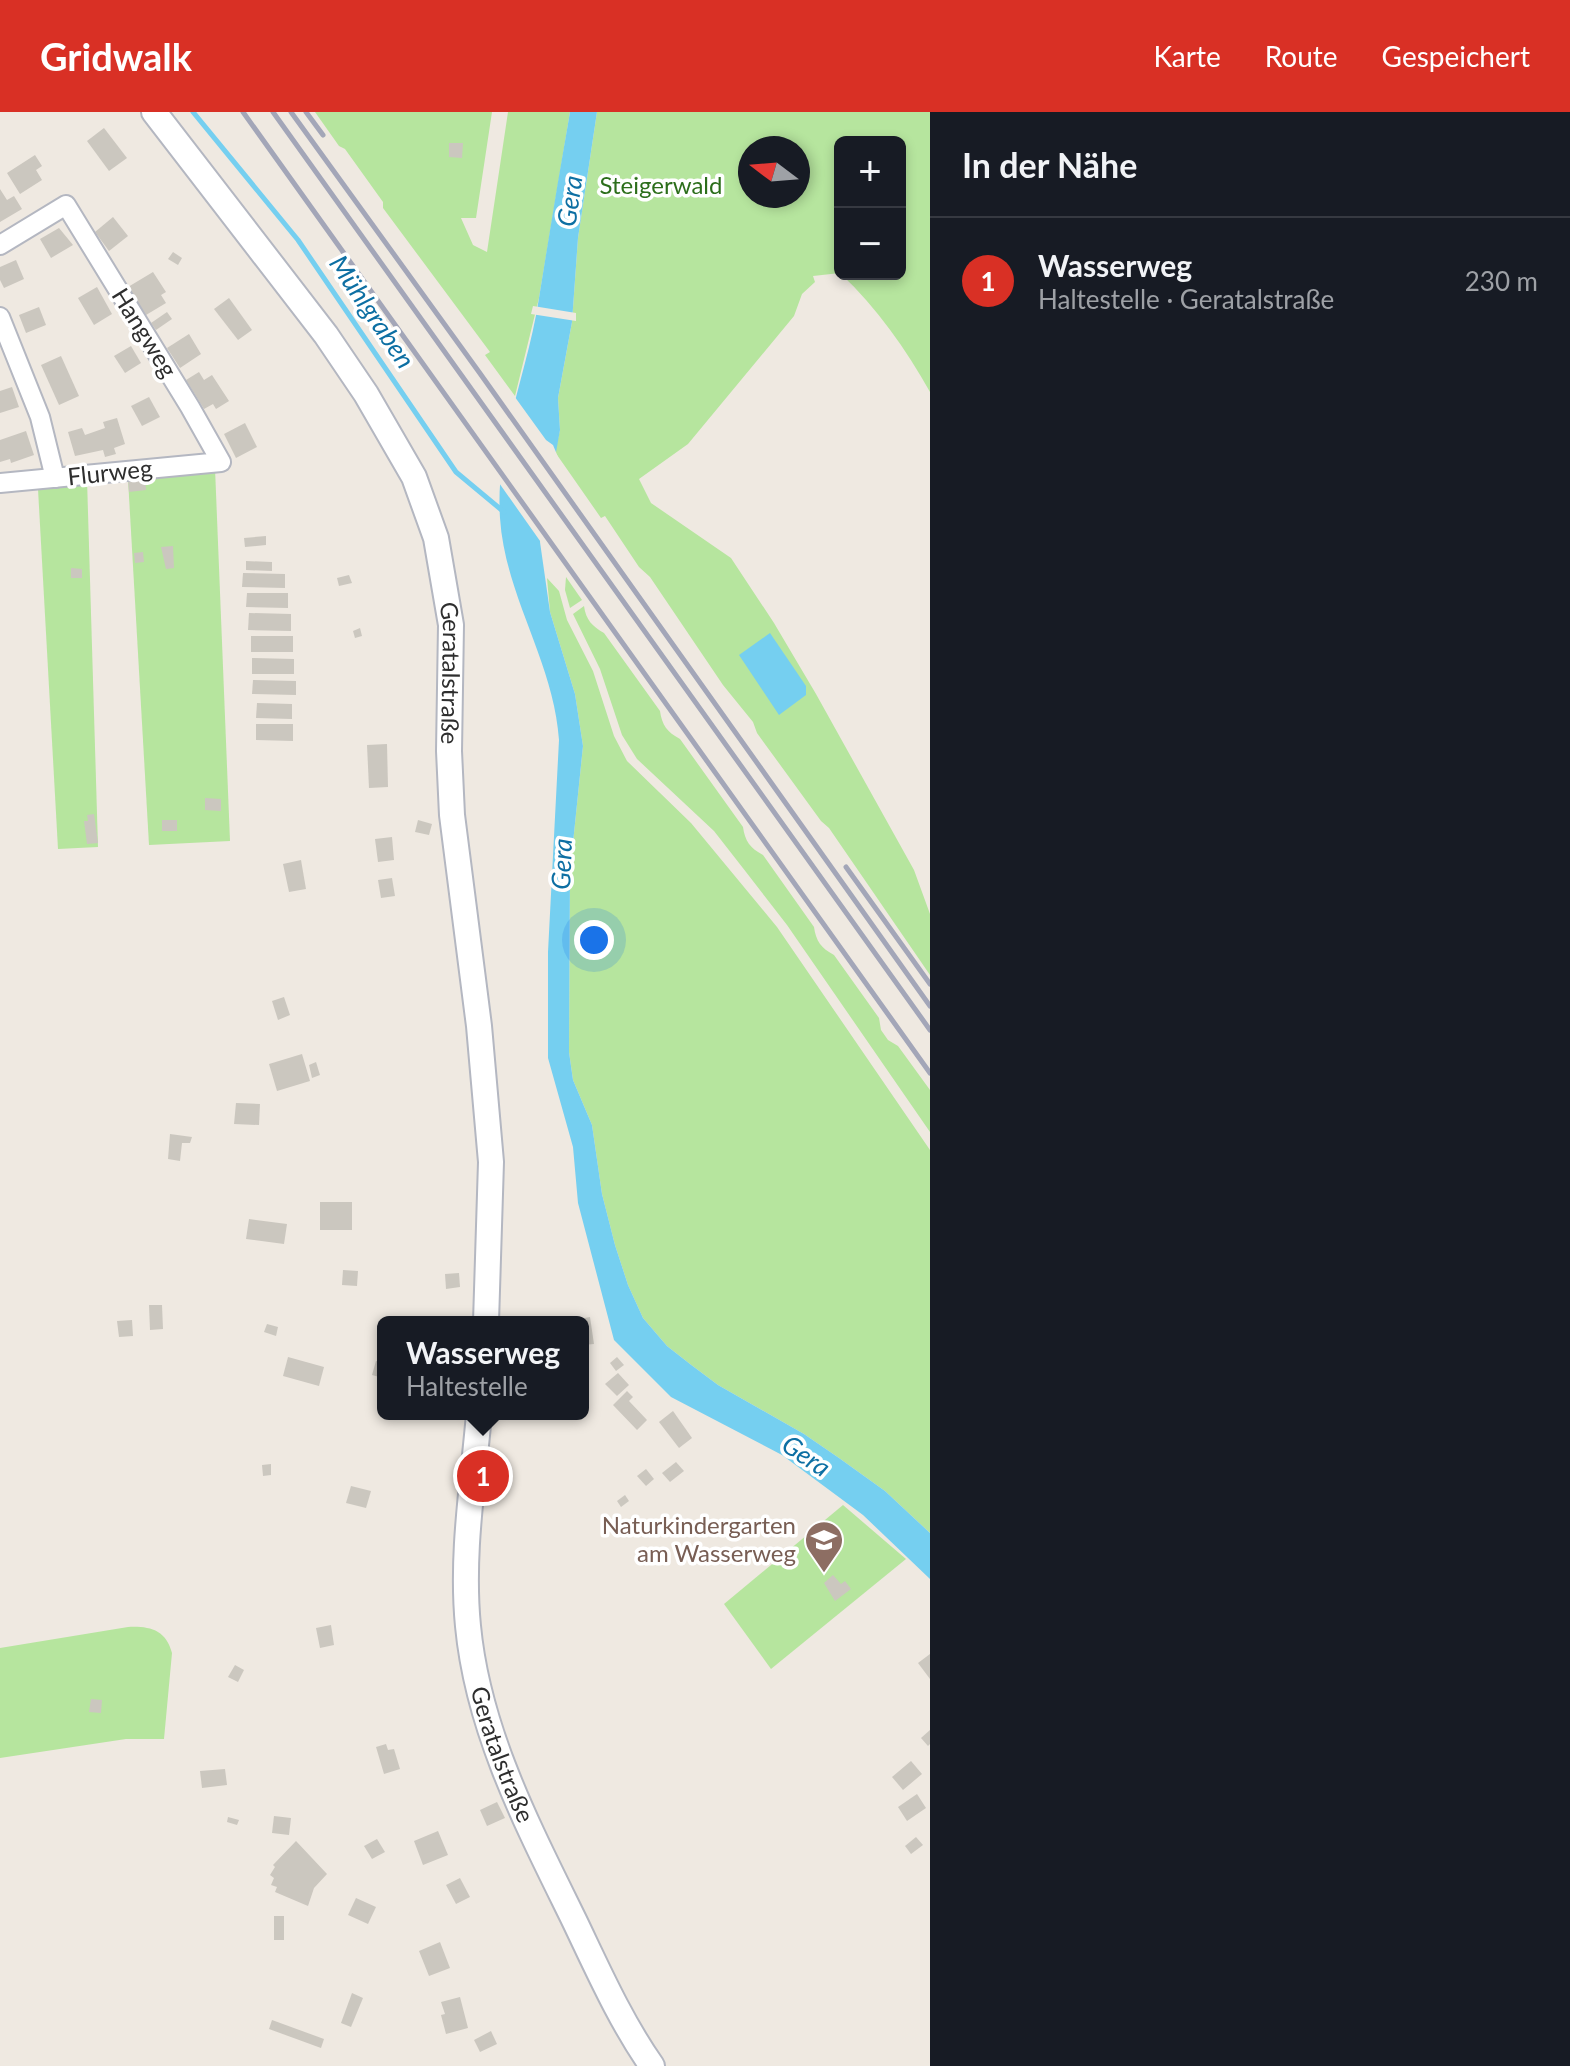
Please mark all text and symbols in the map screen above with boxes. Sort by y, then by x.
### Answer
text: Gridwalk [40,33,192,79]
text: Karte [1153,39,1221,73]
text: Route [1265,39,1338,73]
text: Gespeichert [1382,39,1530,73]
north arrow [738,136,810,208]
map controls [834,136,906,280]
button: + [834,136,906,208]
text: In der Nähe [962,144,1137,185]
park label: Steigerwald [600,170,722,199]
water label: Gera [550,173,588,229]
button: − [834,208,906,280]
text: Wasserweg [1038,247,1192,283]
water label: Mühlgraben [323,249,422,374]
text: 1 [980,265,996,297]
text: 230 m [1465,265,1538,297]
street label: Hangweg [107,282,184,382]
text: Haltestelle · Geratalstraße [1038,283,1334,315]
street label: Flurweg [66,453,154,490]
street label: Geratalstraße [434,599,467,745]
water label: Gera [544,838,578,890]
your location [574,920,614,960]
popup [377,1316,589,1420]
text: Wasserweg [406,1334,560,1370]
text: Haltestelle [406,1370,528,1402]
water label: Gera [776,1428,837,1483]
pin: 1 [457,1446,509,1506]
place label: Naturkindergarten am Wasserweg [602,1510,796,1567]
school or university icon: Naturkindergarten am Wasserweg [803,1519,845,1574]
street label: Geratalstraße [466,1683,541,1827]

